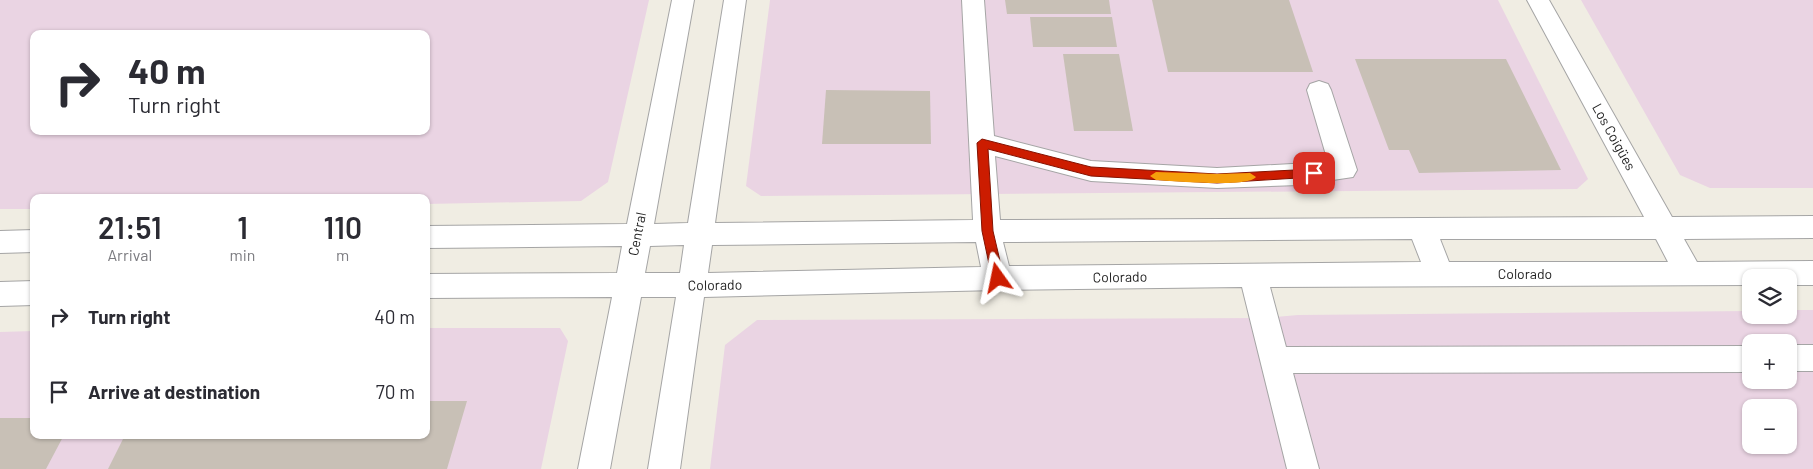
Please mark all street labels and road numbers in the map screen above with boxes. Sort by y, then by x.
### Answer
street label: Los Coigües [1589,100,1640,173]
street label: Central [624,211,649,257]
street label: Colorado [1498,265,1552,282]
street label: Colorado [1093,268,1147,285]
street label: Colorado [688,276,742,293]

